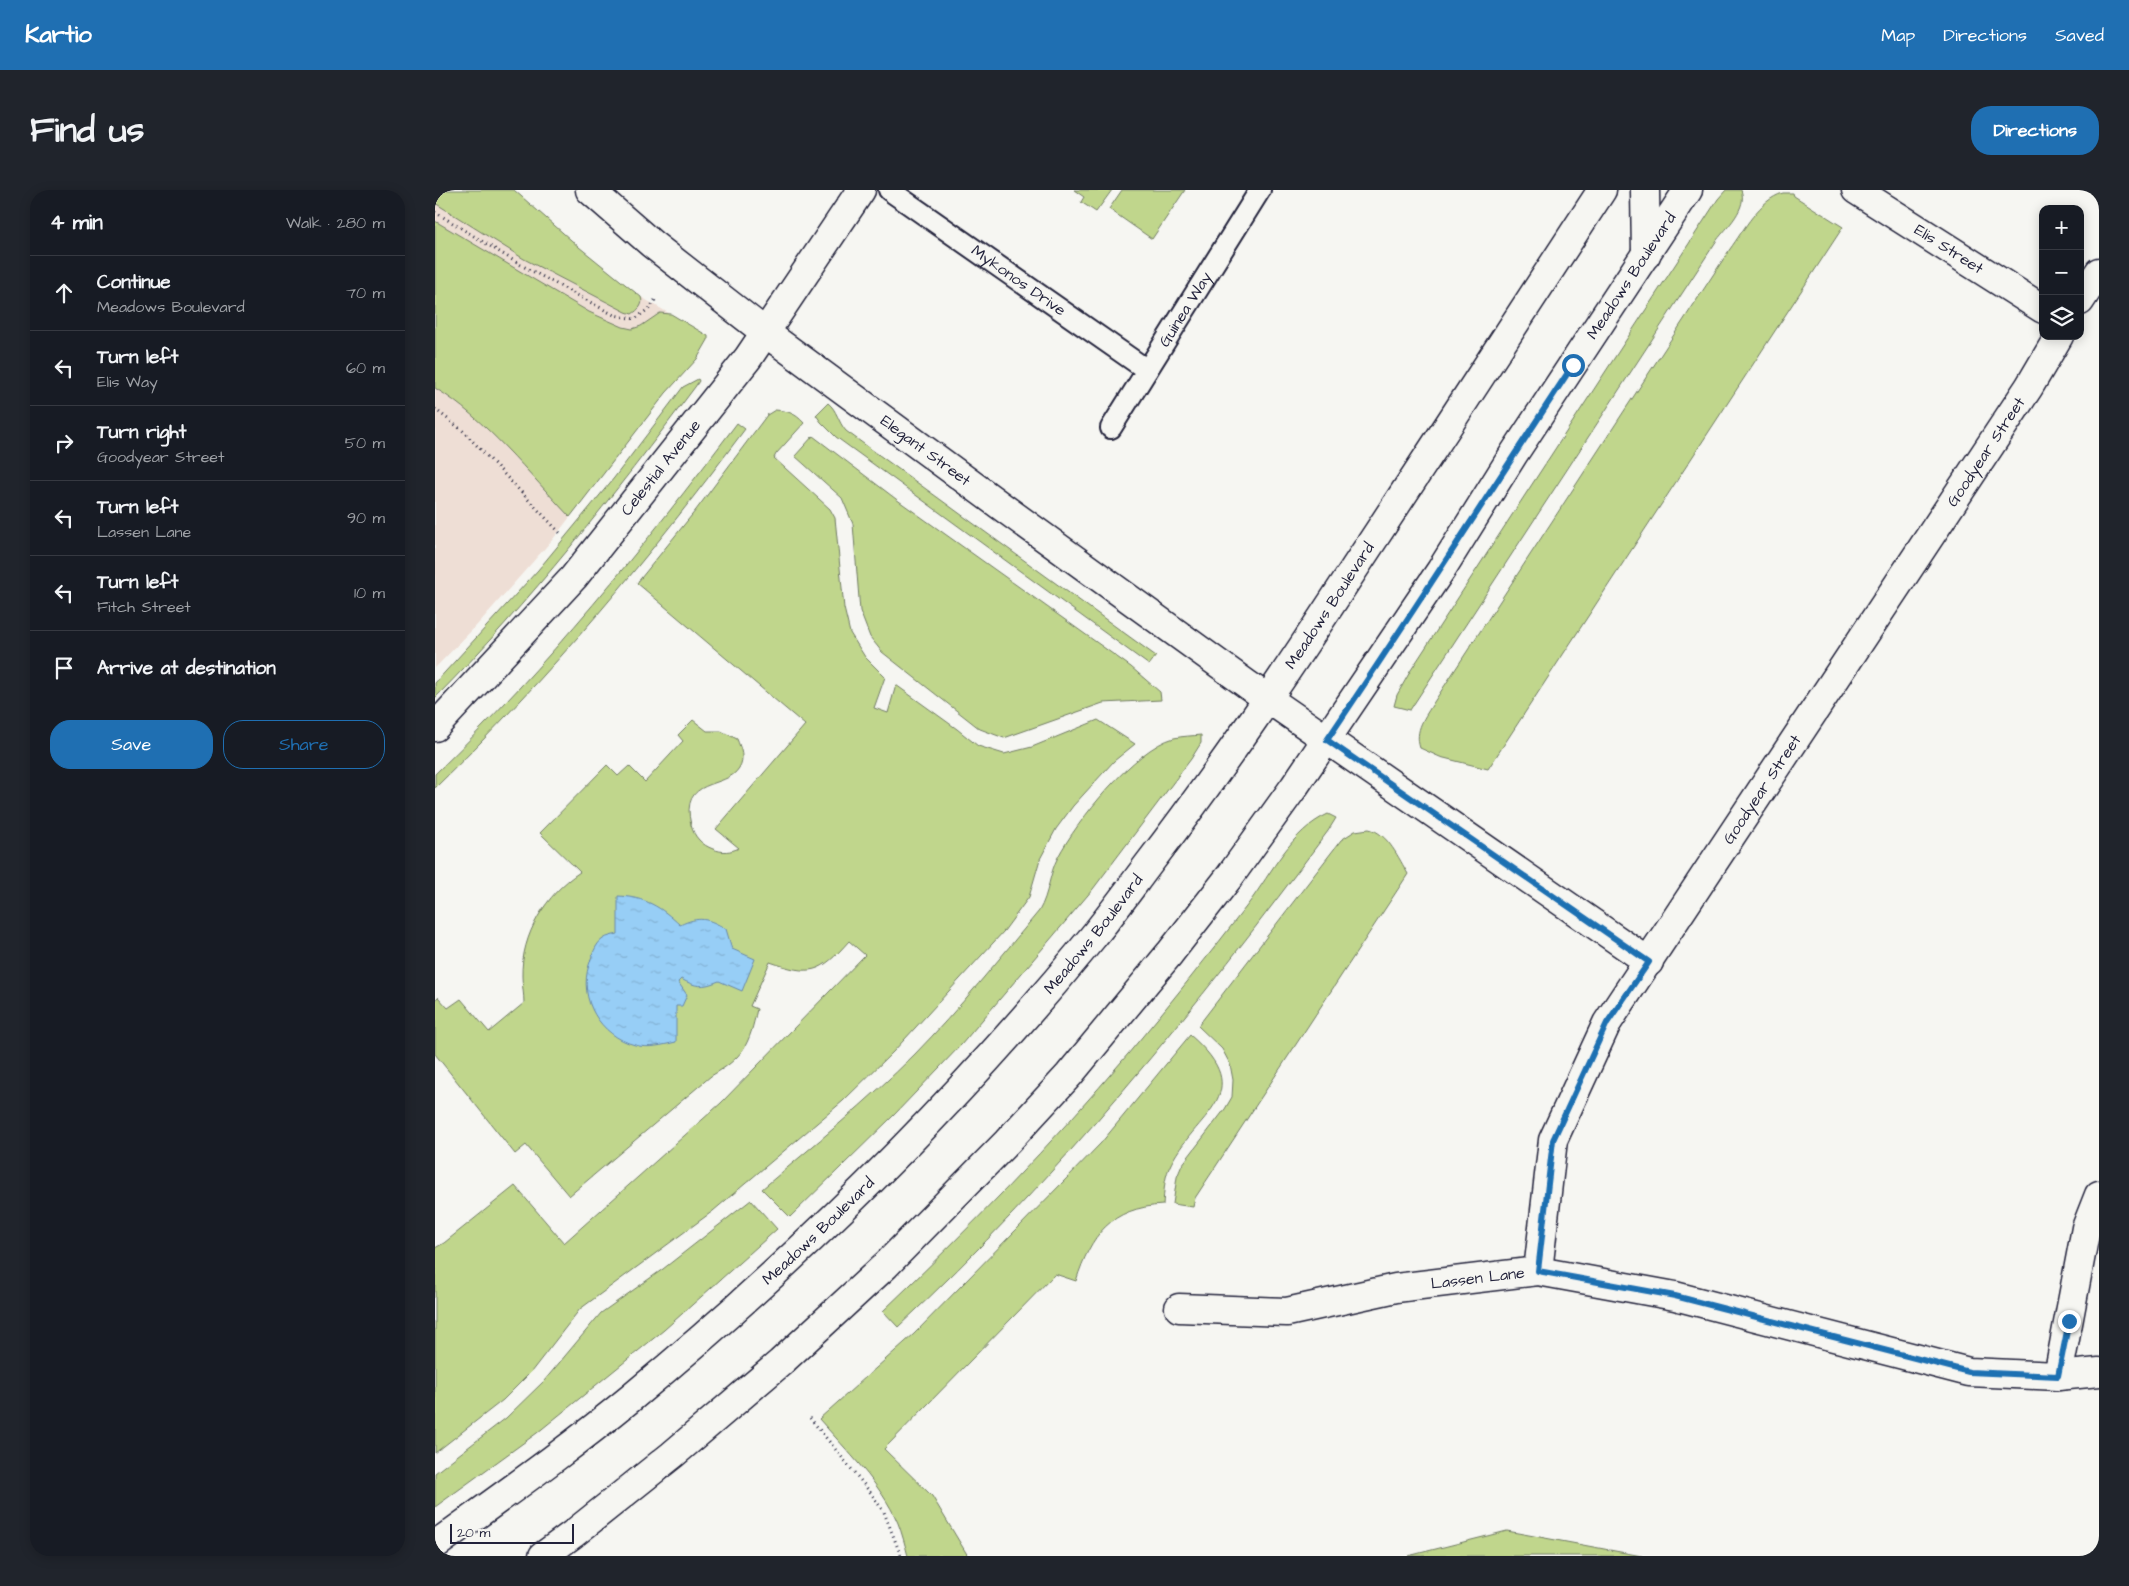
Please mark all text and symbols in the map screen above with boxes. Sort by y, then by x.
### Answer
text: Kartio [25,18,92,52]
text: Map [1881,23,1915,48]
text: Directions [1943,23,2027,48]
text: Saved [2055,23,2104,48]
text: Find us [30,106,144,155]
button: Directions [1971,106,2099,155]
map controls [2039,205,2084,340]
button: + [2039,205,2084,250]
text: 4 min [50,208,103,237]
street label: Meadows Boulevard [1581,208,1681,344]
text: Walk · 280 m [286,212,385,234]
street label: Elis Street [1910,219,1988,280]
street label: Mykonos Drive [967,240,1071,321]
button: − [2039,250,2084,295]
street label: Guinea Way [1153,267,1218,351]
text: Continue [97,269,171,296]
icon: ahead [50,279,78,307]
text: 70 m [346,282,385,304]
button: layers [2039,295,2084,340]
text: Meadows Boulevard [97,296,245,318]
text: Turn left [97,344,178,371]
icon: left [50,354,78,382]
route start [1562,354,1585,377]
text: 60 m [346,357,385,379]
text: Elis Way [97,371,158,393]
street label: Goodyear Street [1941,392,2031,511]
street label: Elegant Street [876,410,976,491]
street label: Celestial Avenue [616,415,706,520]
text: Turn right [97,419,186,446]
icon: right [50,429,78,457]
text: 50 m [345,432,385,454]
text: Goodyear Street [97,446,224,468]
text: Turn left [97,494,178,521]
icon: left [50,504,78,532]
text: 90 m [347,507,385,529]
text: Lassen Lane [97,521,191,543]
street label: Meadows Boulevard [1280,538,1380,673]
text: Turn left [97,569,178,596]
icon: left [50,579,78,607]
text: 10 m [354,582,385,604]
text: Fitch Street [97,596,191,618]
icon: arrive [50,654,78,682]
text: Arrive at destination [97,655,276,682]
button: Save [50,720,213,769]
button: Share [223,720,385,769]
street label: Goodyear Street [1718,730,1807,849]
street label: Meadows Boulevard [1039,870,1148,999]
street label: Meadows Boulevard [757,1172,879,1290]
street label: Lassen Lane [1430,1262,1526,1295]
route end [2058,1310,2081,1333]
scale bar [450,1521,574,1544]
text: 20 m [457,1523,490,1543]

